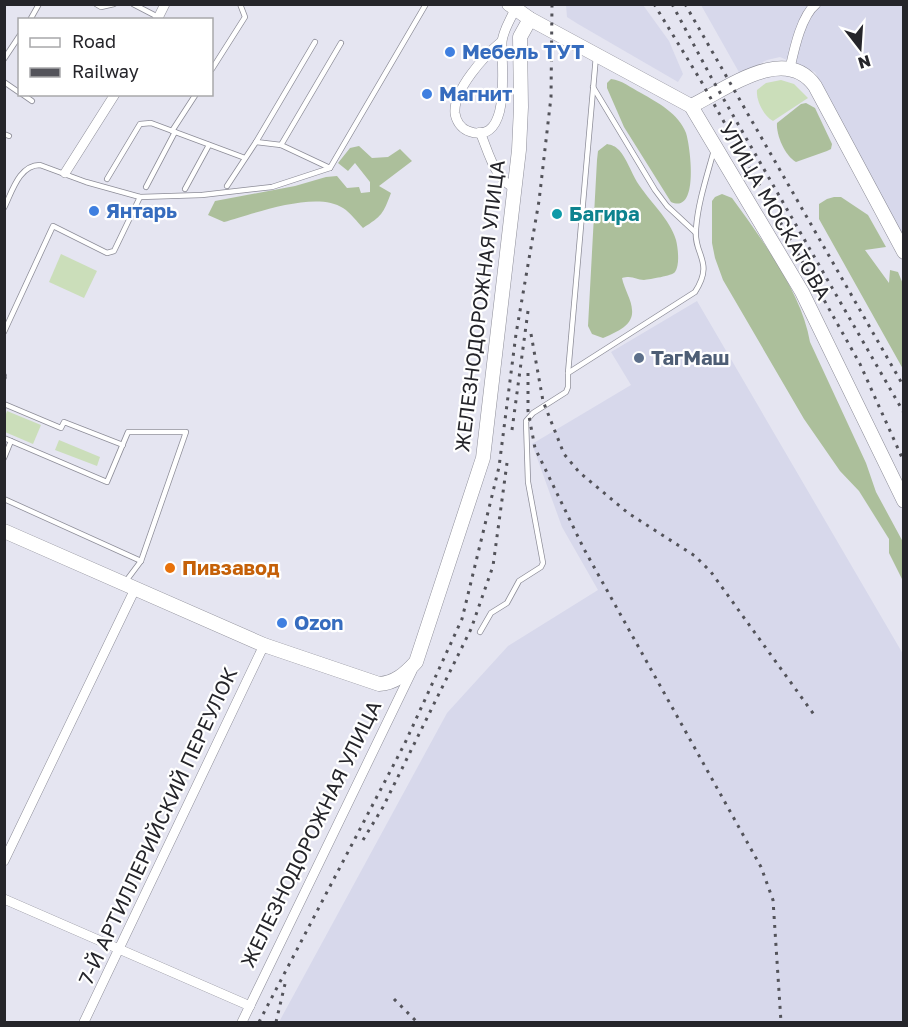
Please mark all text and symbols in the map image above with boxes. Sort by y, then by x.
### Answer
legend [18,18,213,96]
north arrow [830,18,890,78]
text: Road [72,30,116,52]
place label: Мебель ТУТ [462,39,584,63]
marker: Мебель ТУТ [443,45,457,59]
text: N [856,51,873,74]
text: Railway [72,60,139,82]
place label: Магнит [439,81,512,105]
marker: Магнит [420,87,434,101]
street label: УЛИЦА МОСКАТОВА [715,117,837,304]
street label: ЖЕЛЕЗНОДОРОЖНАЯ УЛИЦА [449,158,509,453]
place label: Янтарь [106,198,177,222]
place label: Багира [569,201,640,225]
marker: Янтарь [87,204,101,218]
marker: Багира [550,207,564,221]
place label: ТагМаш [651,345,729,369]
marker: ТагМаш [632,351,646,365]
place label: Пивзавод [182,555,280,579]
marker: Пивзавод [163,561,177,575]
place label: Ozon [294,610,343,634]
marker: Ozon [275,616,289,630]
street label: 7-Й АРТИЛЛЕРИЙСКИЙ ПЕРЕУЛОК [73,663,241,988]
street label: ЖЕЛЕЗНОДОРОЖНАЯ УЛИЦА [235,696,385,971]

